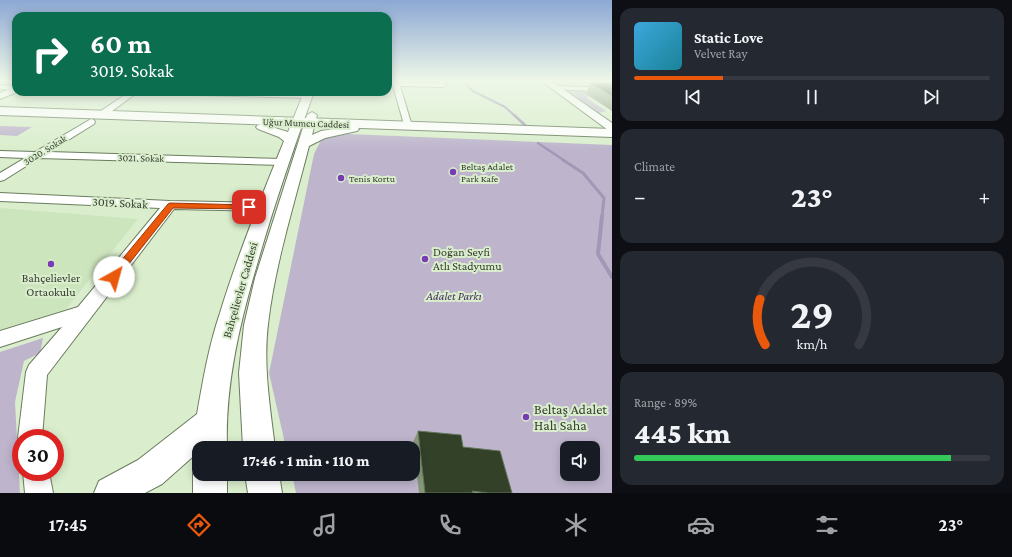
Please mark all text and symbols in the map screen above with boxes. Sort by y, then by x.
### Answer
icon: right [24,28,76,80]
text: 60 m [90,28,151,59]
text: Static Love [694,30,763,46]
text: Velvet Ray [694,46,747,61]
text: 3019. Sokak [90,61,174,81]
icon: previous [682,86,704,108]
icon: pause [801,86,823,108]
icon: next [920,86,942,108]
street label: Uğur Mumcu Caddesi [262,116,350,130]
street label: 3020. Sokak [22,132,69,167]
street label: 3021. Sokak [118,152,164,164]
text: Climate [634,159,675,174]
place label: Beltaş Adalet Park Kafe [461,161,514,184]
marker: Beltaş Adalet Park Kafe [448,167,458,177]
marker: Tenis Kortu [336,173,346,183]
place label: Tenis Kortu [349,173,396,184]
text: 23° [791,180,833,213]
text: − [634,184,646,209]
text: + [978,184,990,209]
pin [232,190,266,224]
street label: 3019. Sokak [92,195,148,211]
icon: arrive [238,196,260,218]
street label: Bahçelievler Caddesi [220,240,260,340]
place label: Doğan Seyfi Atlı Stadyumu [433,245,502,273]
marker: Doğan Seyfi Atlı Stadyumu [420,254,430,264]
position arrow [93,256,135,298]
marker: Bahçelievler Ortaokulu [46,259,56,269]
place label: Bahçelievler Ortaokulu [22,271,81,299]
park label: Adalet Parkı [425,289,482,303]
text: 29 [790,291,834,337]
text: km/h [797,336,828,352]
text: Range · 89% [634,395,697,410]
place label: Beltaş Adalet Halı Saha [534,401,607,433]
marker: Beltaş Adalet Halı Saha [521,412,531,422]
text: 445 km [634,416,731,449]
speed limit sign: 30 [12,429,64,481]
map controls [560,441,600,481]
button: sound [560,441,600,481]
text: 17:46 · 1 min · 110 m [243,453,369,469]
icon: directions [185,511,213,539]
icon: music [311,511,339,539]
icon: phone [436,511,464,539]
icon: climate [562,511,590,539]
icon: car [687,511,715,539]
icon: filters [813,511,841,539]
text: 17:45 [49,515,87,535]
text: 23° [939,515,963,535]

